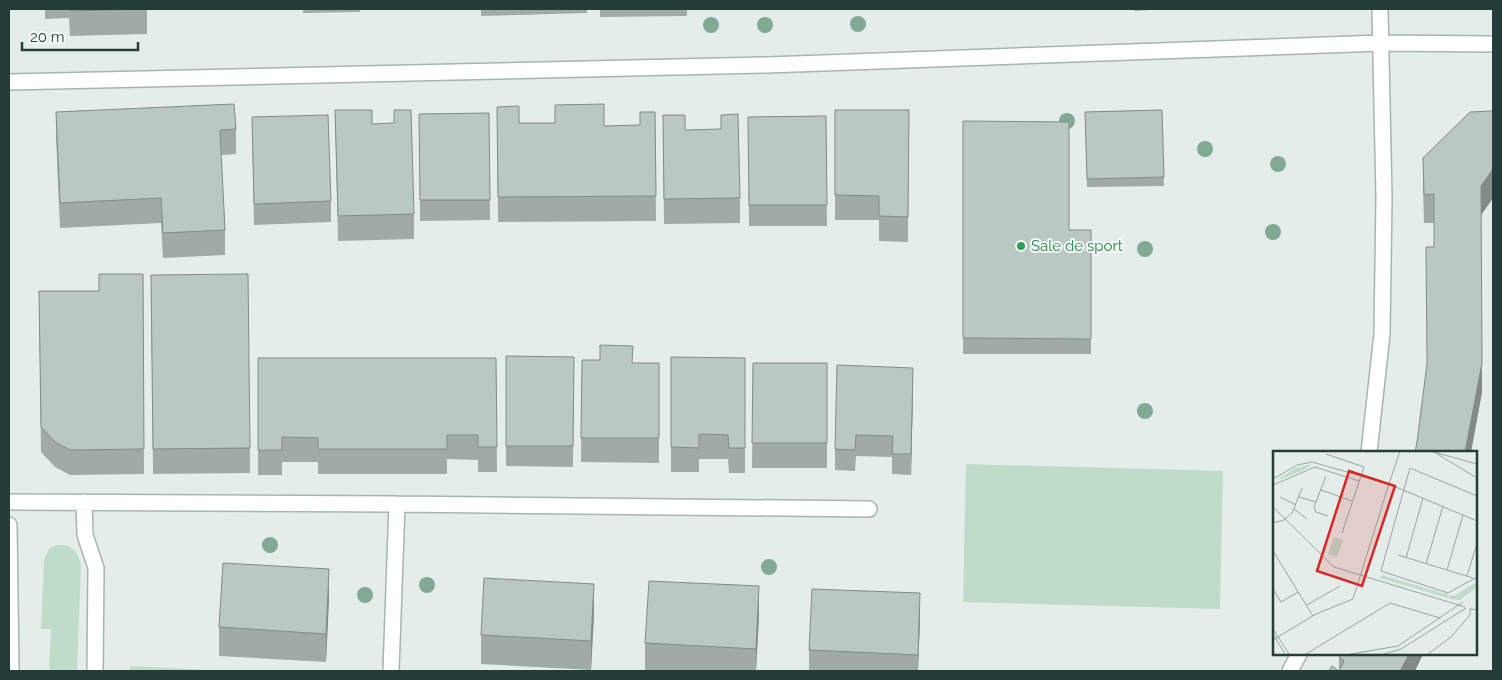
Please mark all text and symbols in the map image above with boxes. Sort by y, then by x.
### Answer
scale bar [22,20,139,52]
text: 20 m [30,28,65,46]
place label: Sale de sport [1031,237,1123,255]
marker: Sale de sport [1015,240,1027,252]
inset map [1273,451,1477,655]

